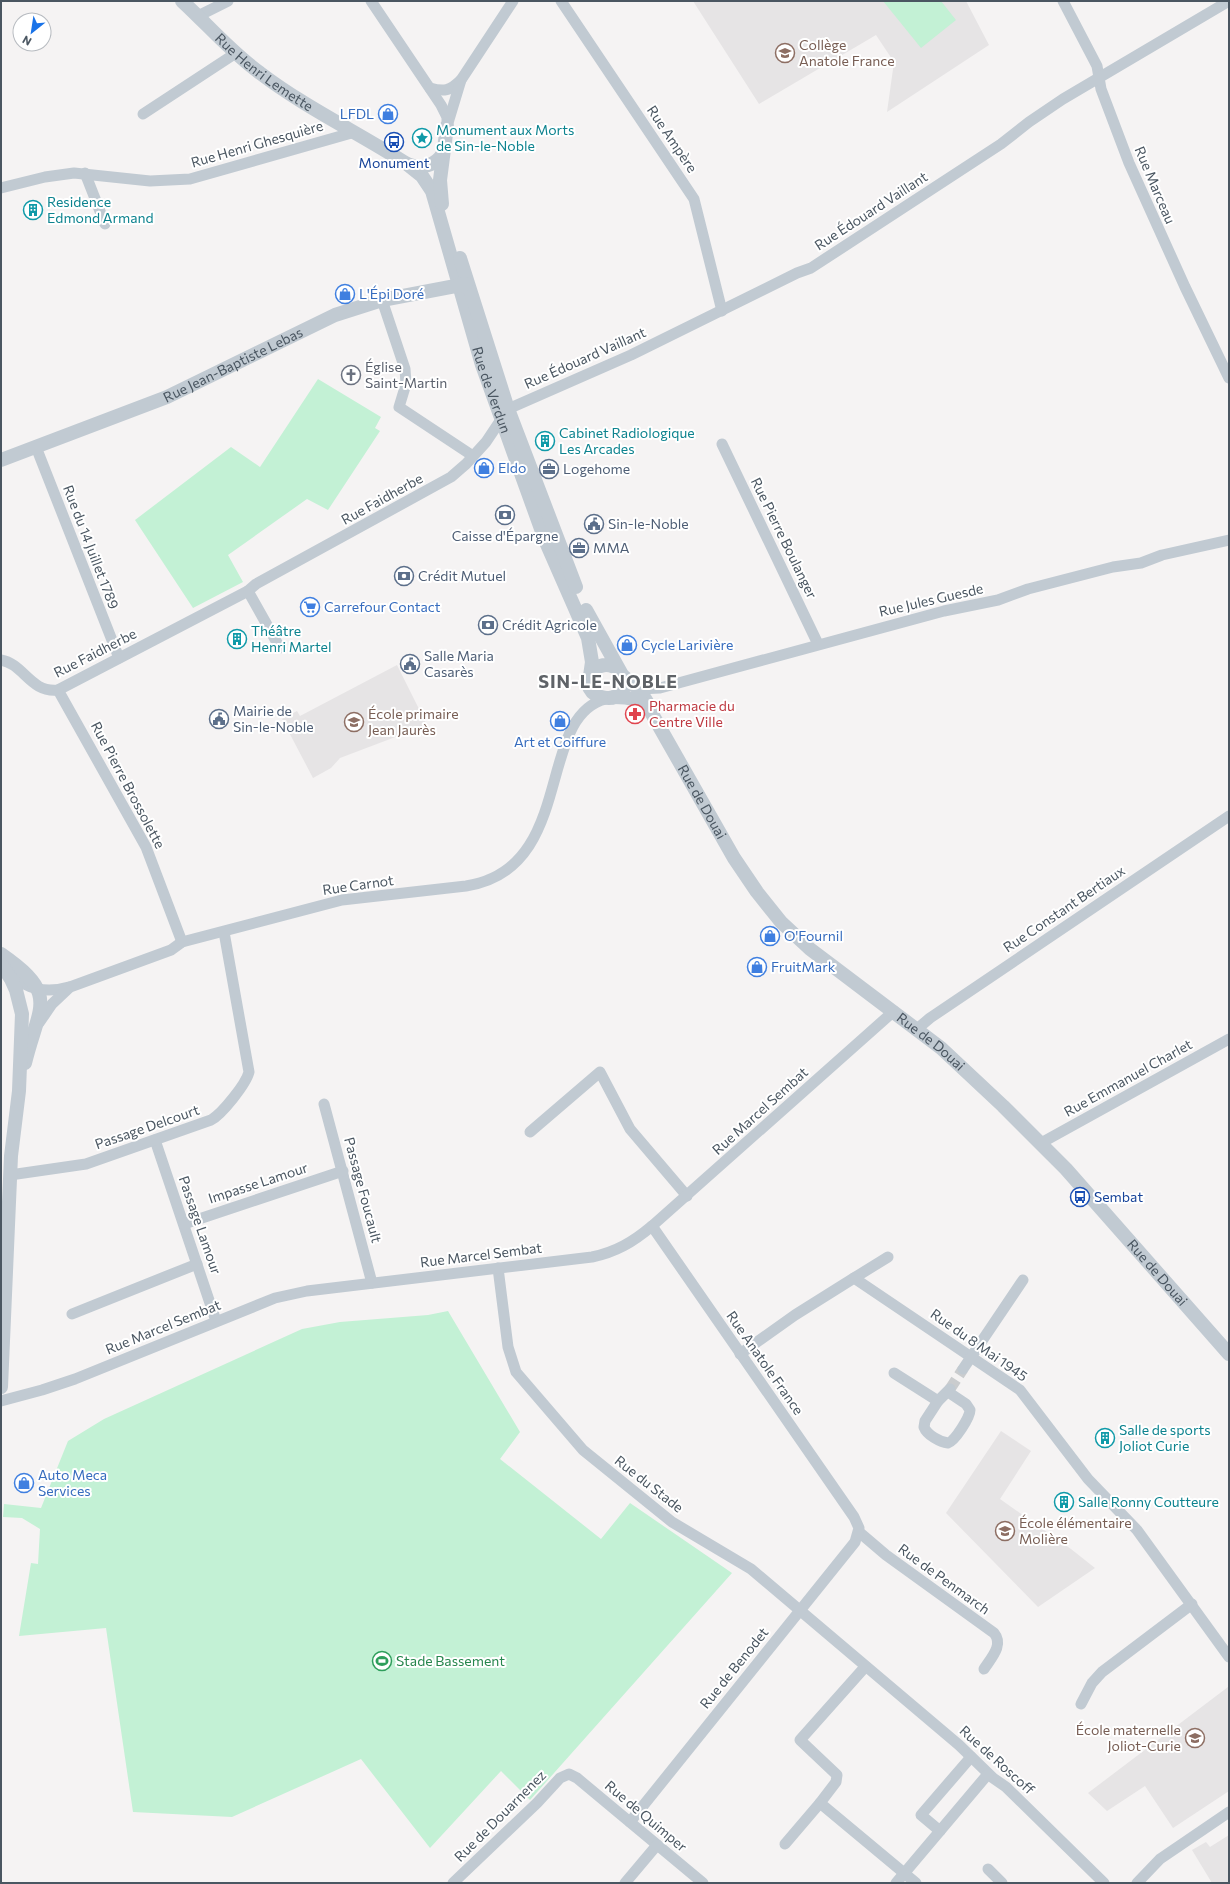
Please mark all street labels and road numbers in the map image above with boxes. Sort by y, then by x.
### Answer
street label: Rue Henri Lemette [212,29,316,114]
street label: Rue Ampère [644,102,701,176]
street label: Rue Henri Ghesquière [189,117,325,171]
street label: Rue Marceau [1132,143,1179,226]
street label: Rue Édouard Vaillant [811,168,931,253]
street label: Rue Jean-Baptiste Lebas [160,323,305,406]
street label: Rue Édouard Vaillant [521,323,648,392]
street label: Rue de Verdun [469,344,515,435]
street label: Rue Faidherbe [338,469,426,528]
street label: Rue Pierre Boulanger [748,475,821,601]
street label: Rue du 14 Juillet 1789 [60,482,123,611]
street label: Rue Jules Guesde [877,579,985,620]
street label: Rue Faidherbe [51,624,139,681]
street label: Rue Pierre Brossolette [88,718,169,851]
street label: Rue de Douai [675,761,730,842]
street label: Rue Constant Bertiaux [1000,861,1128,956]
street label: Rue Carnot [321,871,395,898]
street label: Rue de Douai [894,1009,969,1074]
street label: Rue Emmanuel Charlet [1061,1035,1195,1120]
street label: Rue Marcel Sembat [708,1063,811,1158]
street label: Passage Delcourt [92,1101,202,1152]
street label: Passage Foucault [341,1135,386,1245]
street label: Impasse Lamour [206,1158,310,1207]
street label: Passage Lamour [176,1173,225,1277]
street label: Rue de Douai [1124,1236,1191,1309]
street label: Rue Marcel Sembat [419,1239,543,1270]
street label: Rue Marcel Sembat [103,1296,223,1357]
street label: Rue du 8 Mai 1945 [927,1305,1031,1384]
street label: Rue Anatole France [723,1308,808,1418]
street label: Rue du Stade [612,1452,687,1516]
street label: Rue de Penmarch [895,1540,993,1618]
street label: Rue de Benodet [696,1624,772,1712]
street label: Rue de Roscoff [956,1722,1038,1798]
street label: Rue de Douarnenez [450,1766,549,1865]
street label: Rue de Quimper [602,1776,691,1855]

